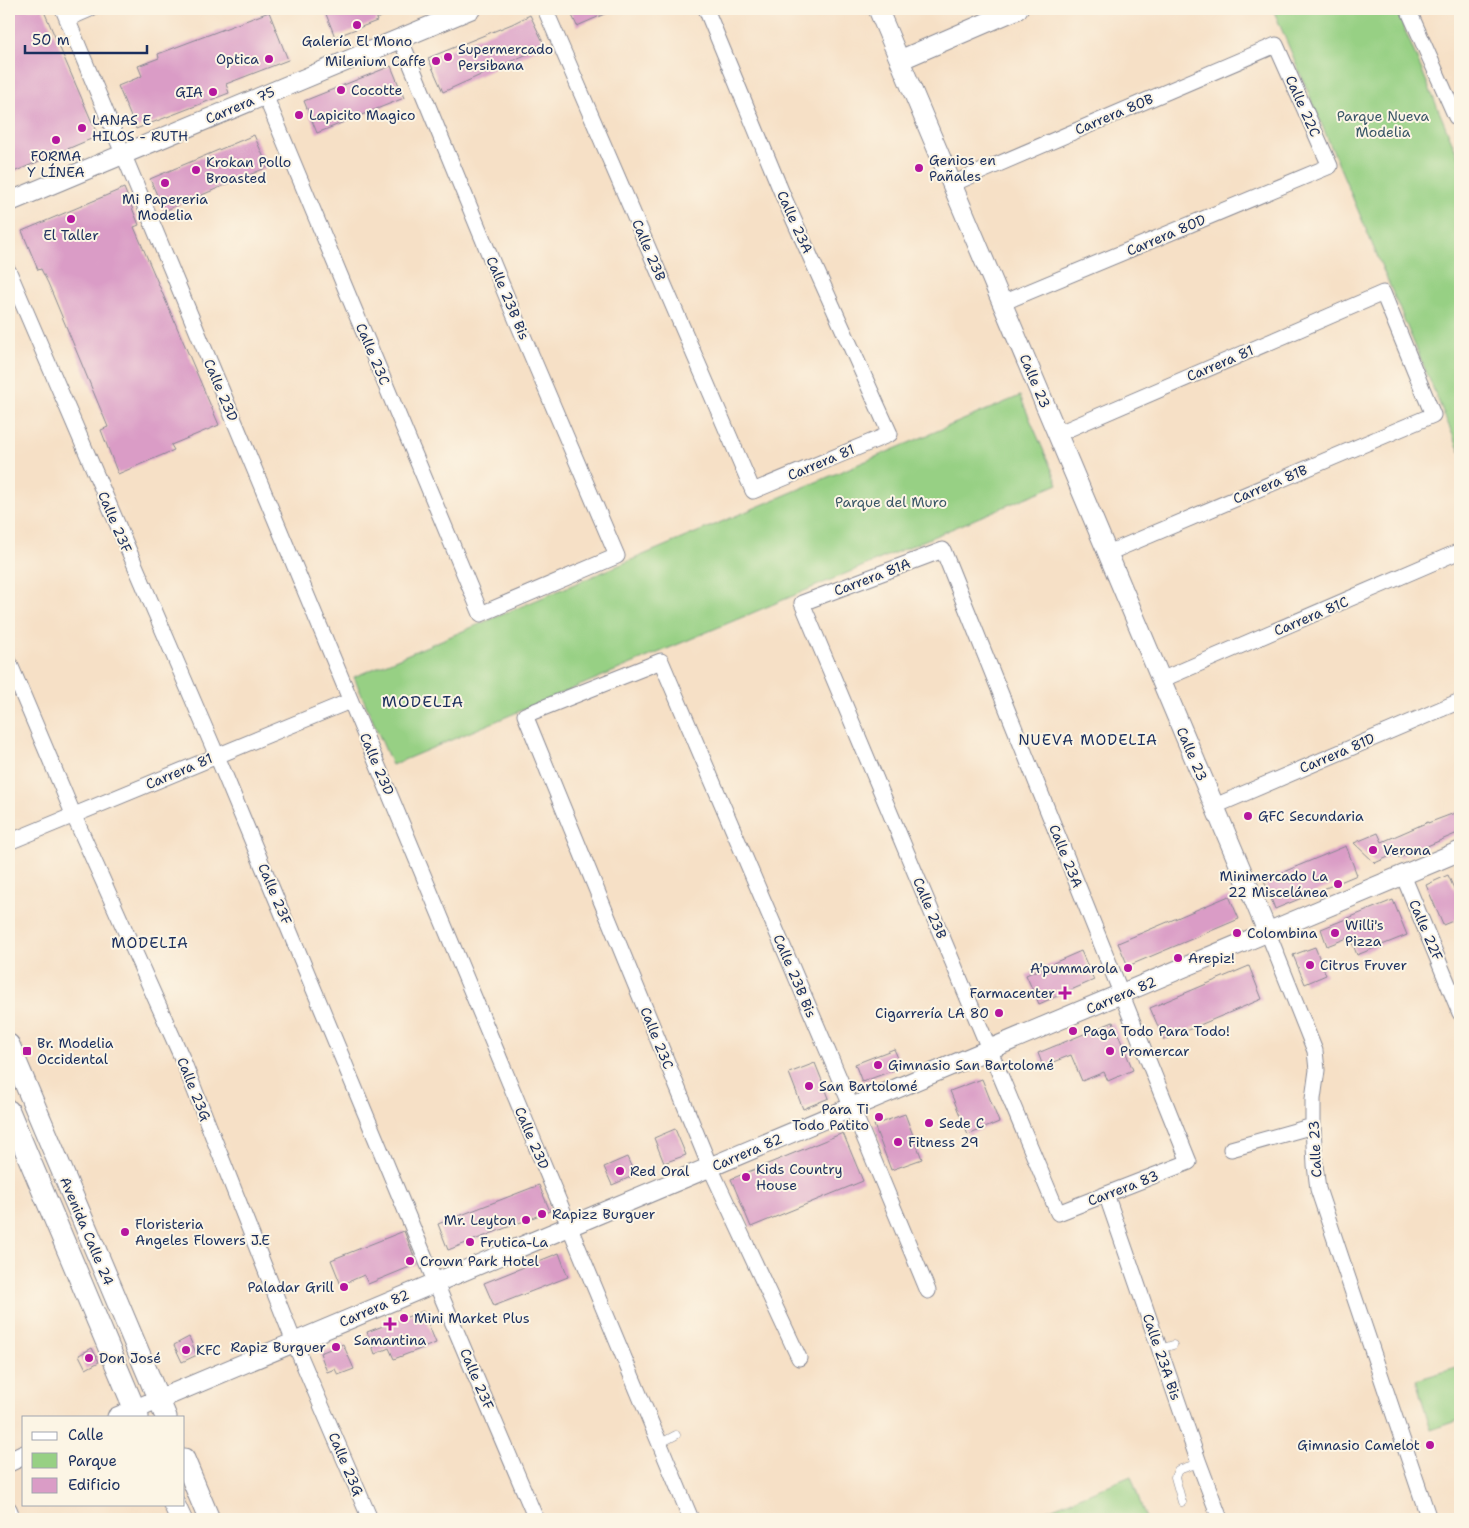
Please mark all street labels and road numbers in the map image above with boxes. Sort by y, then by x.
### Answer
street label: Calle 22C [1282,73,1324,139]
street label: Carrera 75 [203,82,277,128]
street label: Carrera 80B [1072,89,1156,139]
street label: Calle 23A [773,188,817,256]
street label: Carrera 80D [1124,210,1208,260]
street label: Calle 23B [628,216,670,284]
street label: Calle 23B Bis [482,254,534,342]
street label: Calle 23C [352,320,394,388]
street label: Carrera 81 [1184,341,1256,385]
street label: Calle 23 [1016,351,1054,411]
street label: Calle 23D [200,356,242,424]
street label: Carrera 81 [785,440,857,484]
street label: Carrera 81B [1230,460,1310,508]
street label: Calle 23F [94,489,136,555]
street label: Carrera 81A [831,554,913,600]
street label: Carrera 81C [1271,592,1351,640]
street label: Calle 23 [1173,724,1211,784]
street label: Carrera 81D [1297,729,1377,777]
street label: Calle 23D [356,730,398,798]
street label: Carrera 81 [143,749,215,793]
street label: Calle 23A [1045,822,1087,890]
street label: Calle 23F [254,861,296,927]
street label: Calle 23B [909,874,951,942]
street label: Calle 22F [1405,897,1447,963]
street label: Calle 23B Bis [769,932,821,1020]
street label: Carrera 82 [1083,972,1159,1018]
street label: Calle 23C [636,1004,678,1072]
street label: Calle 23G [173,1054,215,1124]
street label: Calle 23D [511,1104,553,1172]
street label: Calle 23 [1305,1120,1325,1178]
street label: Carrera 82 [709,1129,785,1175]
street label: Carrera 83 [1085,1166,1161,1210]
street label: Avenida Calle 24 [56,1174,118,1288]
street label: Carrera 82 [336,1285,412,1331]
street label: Calle 23A Bis [1139,1311,1185,1403]
street label: Calle 23F [456,1346,498,1412]
street label: Calle 23G [325,1430,368,1499]

